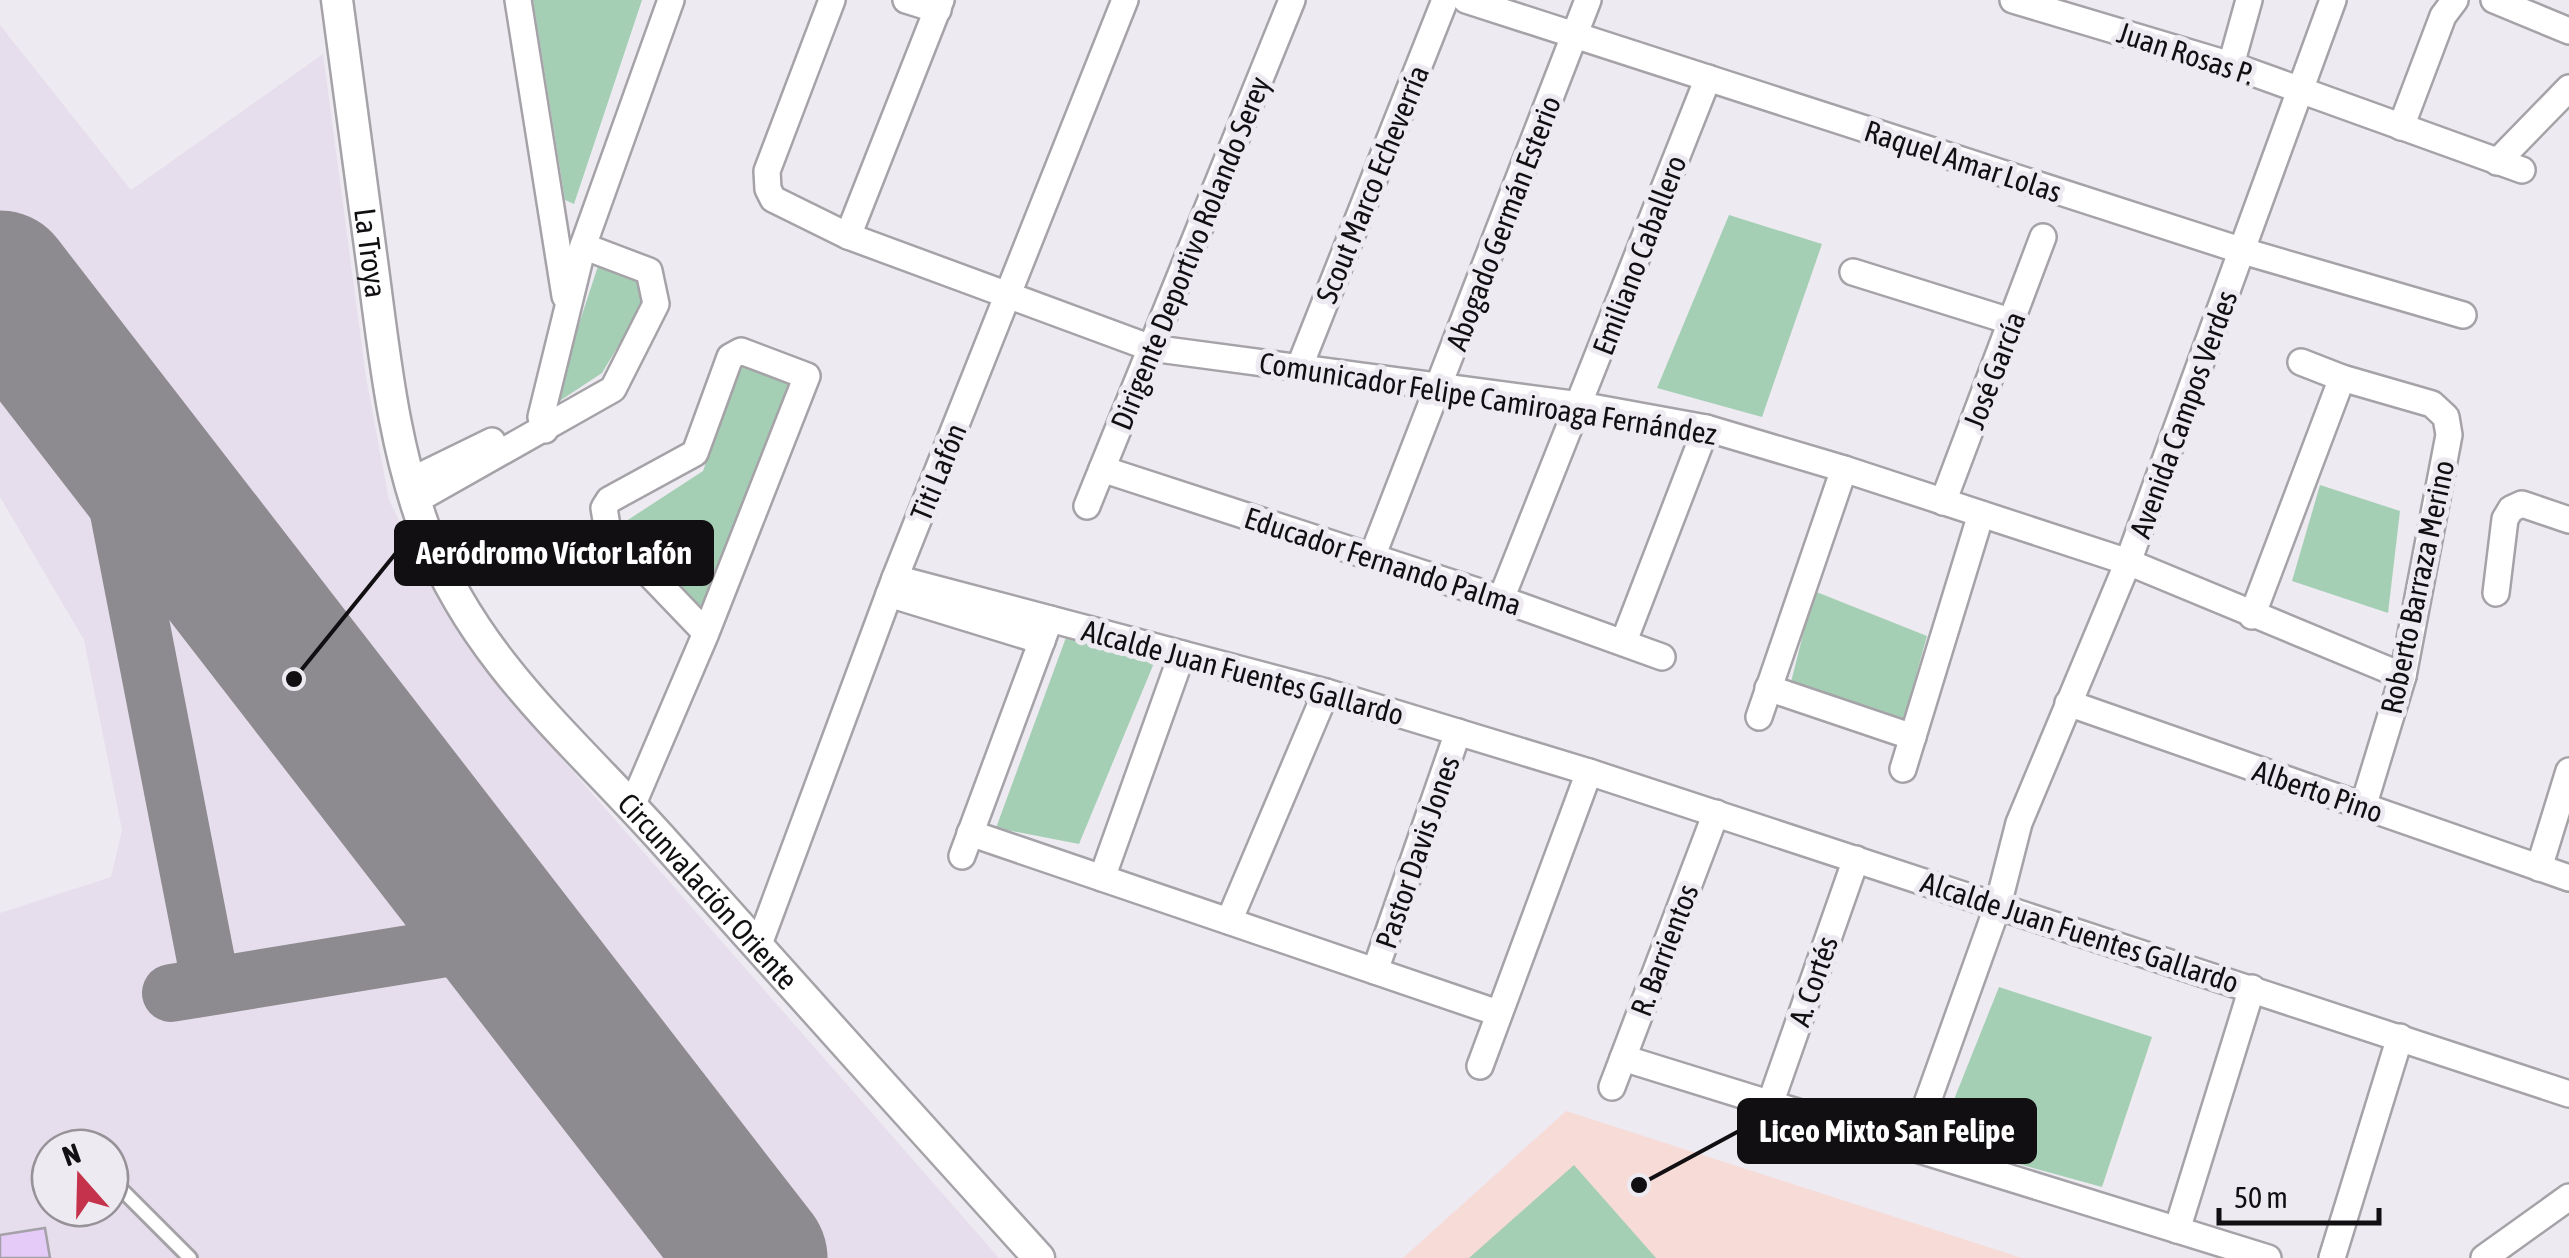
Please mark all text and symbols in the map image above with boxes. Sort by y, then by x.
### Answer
street label: Juan Rosas P. [2113,15,2259,91]
street label: Scout Marco Echeverría [1309,60,1435,308]
street label: Dirigente Deportivo Rolando Serey [1103,71,1277,435]
street label: Abogado Germán Esterio [1439,91,1567,355]
street label: Raquel Amar Lolas [1860,113,2066,209]
street label: Emiliano Caballero [1585,151,1693,359]
street label: La Troya [348,206,394,300]
street label: Avenida Campos Verdes [2122,286,2244,542]
street label: José García [1956,307,2032,433]
street label: Comunicador Felipe Camiroaga Fernández [1257,345,1719,451]
street label: Titi Lafón [903,419,973,525]
street label: Roberto Barraza Merino [2374,457,2460,717]
street label: Educador Fernando Palma [1240,500,1526,622]
callout: Aeródromo Víctor Lafón [396,522,712,584]
text: Aeródromo Víctor Lafón [415,534,692,571]
street label: Alcalde Juan Fuentes Gallardo [1078,613,1408,731]
street label: Pastor Davis Jones [1368,751,1466,953]
street label: Alberto Pino [2249,753,2387,829]
street label: Circunvalación Oriente [611,786,805,996]
street label: Alcalde Juan Fuentes Gallardo [1917,865,2243,999]
street label: R. Barrientos [1623,879,1705,1021]
street label: A. Cortés [1782,932,1844,1030]
callout: Liceo Mixto San Felipe [1739,1100,2035,1162]
text: Liceo Mixto San Felipe [1759,1112,2015,1149]
north arrow [30,1128,130,1228]
text: N [58,1137,85,1172]
scale bar [2219,1163,2379,1225]
text: 50 m [2234,1180,2288,1214]

